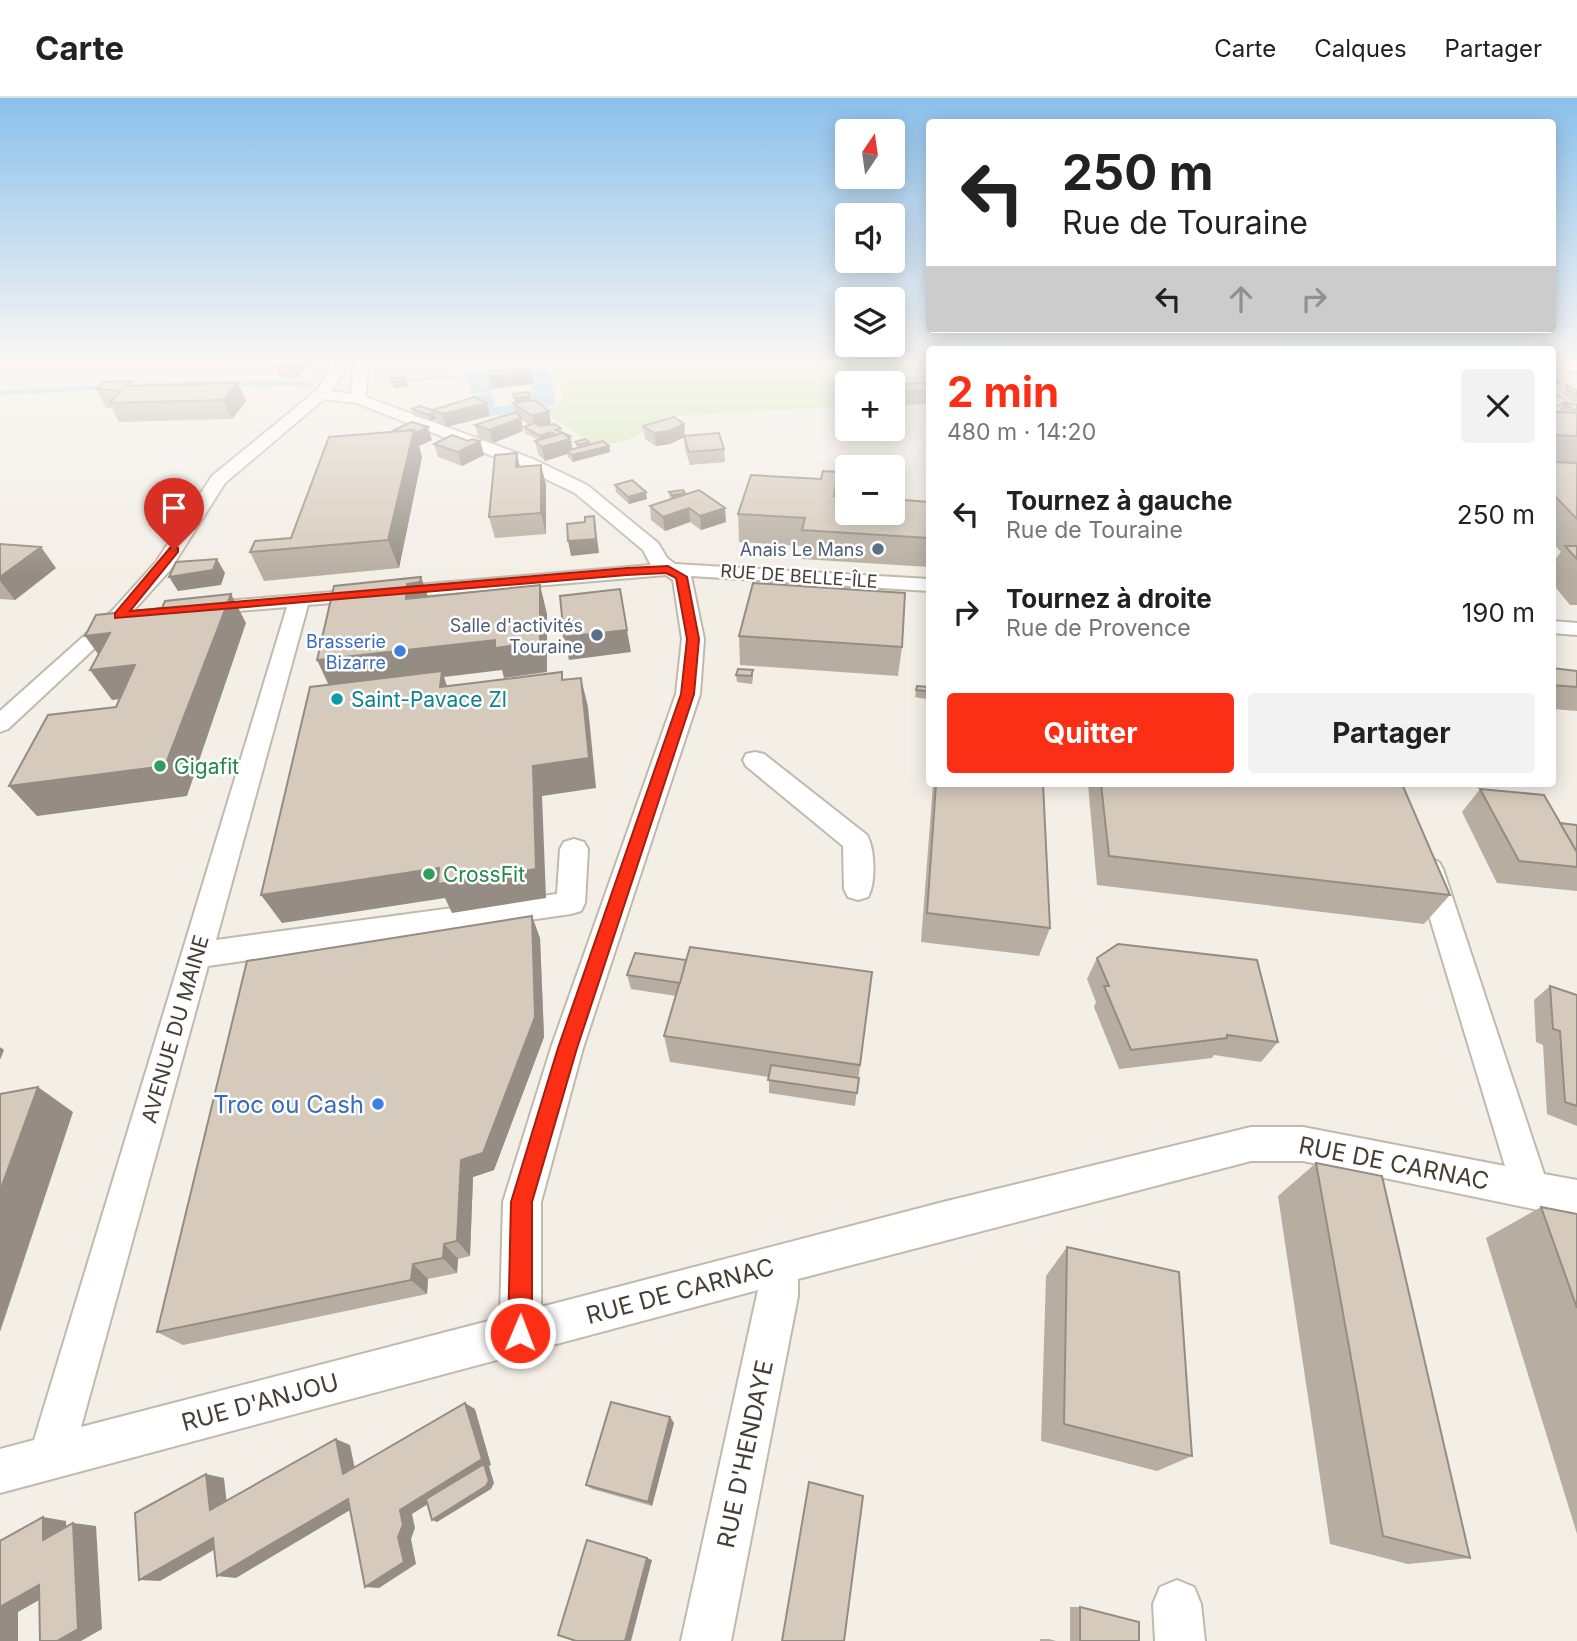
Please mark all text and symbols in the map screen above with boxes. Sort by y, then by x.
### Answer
text: Carte [35,28,124,68]
text: Carte [1214,34,1276,63]
text: Calques [1314,34,1407,63]
text: Partager [1445,34,1542,63]
north arrow [835,119,905,189]
map controls [835,119,905,525]
text: 250 m [1062,143,1214,202]
icon: left [947,147,1038,238]
button: sound [835,203,905,273]
text: Rue de Touraine [1062,203,1308,242]
icon: left [1149,280,1187,318]
icon: ahead [1222,280,1260,318]
icon: right [1295,280,1333,318]
button: layers [835,287,905,357]
text: 2 min [947,366,1059,417]
button: close [1461,369,1535,443]
button: + [835,371,905,441]
text: 480 m · 14:20 [947,418,1096,446]
button: − [835,455,905,525]
pin [144,478,204,550]
text: Tournez à gauche [1006,485,1232,516]
icon: arrive [155,489,193,527]
icon: left [947,495,985,533]
text: 250 m [1457,499,1535,530]
text: Rue de Touraine [1006,516,1183,544]
place label: Anais Le Mans [740,539,864,560]
marker: Anais Le Mans [870,541,886,557]
street label: RUE DE BELLE-ÎLE [720,559,878,592]
text: Tournez à droite [1006,583,1212,614]
icon: right [947,593,985,631]
text: 190 m [1462,597,1535,628]
text: Rue de Provence [1006,614,1191,642]
place label: Salle d'activités Touraine [450,615,583,657]
marker: Salle d'activités Touraine [589,627,605,643]
place label: Brasserie Bizarre [306,631,386,673]
marker: Brasserie Bizarre [392,643,408,659]
place label: Saint-Pavace ZI [351,687,507,712]
marker: Saint-Pavace ZI [329,691,345,707]
button: Quitter [947,693,1234,773]
button: Partager [1248,693,1535,773]
place label: Gigafit [174,754,239,779]
marker: Gigafit [152,758,168,774]
place label: CrossFit [443,862,525,887]
marker: CrossFit [421,866,437,882]
street label: AVENUE DU MAINE [136,932,214,1126]
place label: Troc ou Cash [213,1090,364,1119]
marker: Troc ou Cash [370,1096,386,1112]
street label: RUE DE CARNAC [1296,1130,1492,1196]
street label: RUE DE CARNAC [583,1252,777,1330]
position arrow [483,1296,557,1370]
street label: RUE D'HENDAYE [711,1357,779,1551]
street label: RUE D'ANJOU [178,1367,342,1437]

